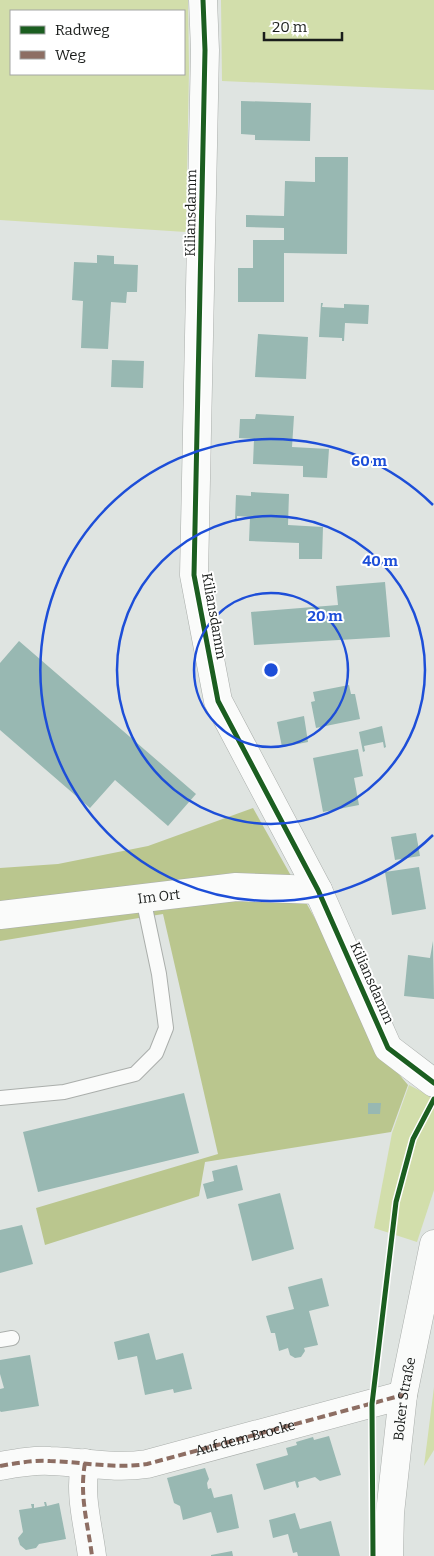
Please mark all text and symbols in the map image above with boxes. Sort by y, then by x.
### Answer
legend [10,10,185,75]
scale bar [264,10,342,42]
text: 20 m [272,18,308,36]
text: Radweg [55,21,110,39]
text: Weg [55,46,86,64]
street label: Kiliansdamm [182,168,200,257]
text: 60 m [351,452,387,470]
text: 40 m [362,552,399,570]
street label: Kiliansdamm [198,571,230,661]
text: 20 m [308,607,343,625]
centre of rings [262,661,280,679]
street label: Im Ort [137,885,181,907]
street label: Kiliansdamm [346,940,398,1027]
street label: Boker Straße [390,1356,419,1442]
street label: Auf dem Brocke [193,1416,297,1459]

